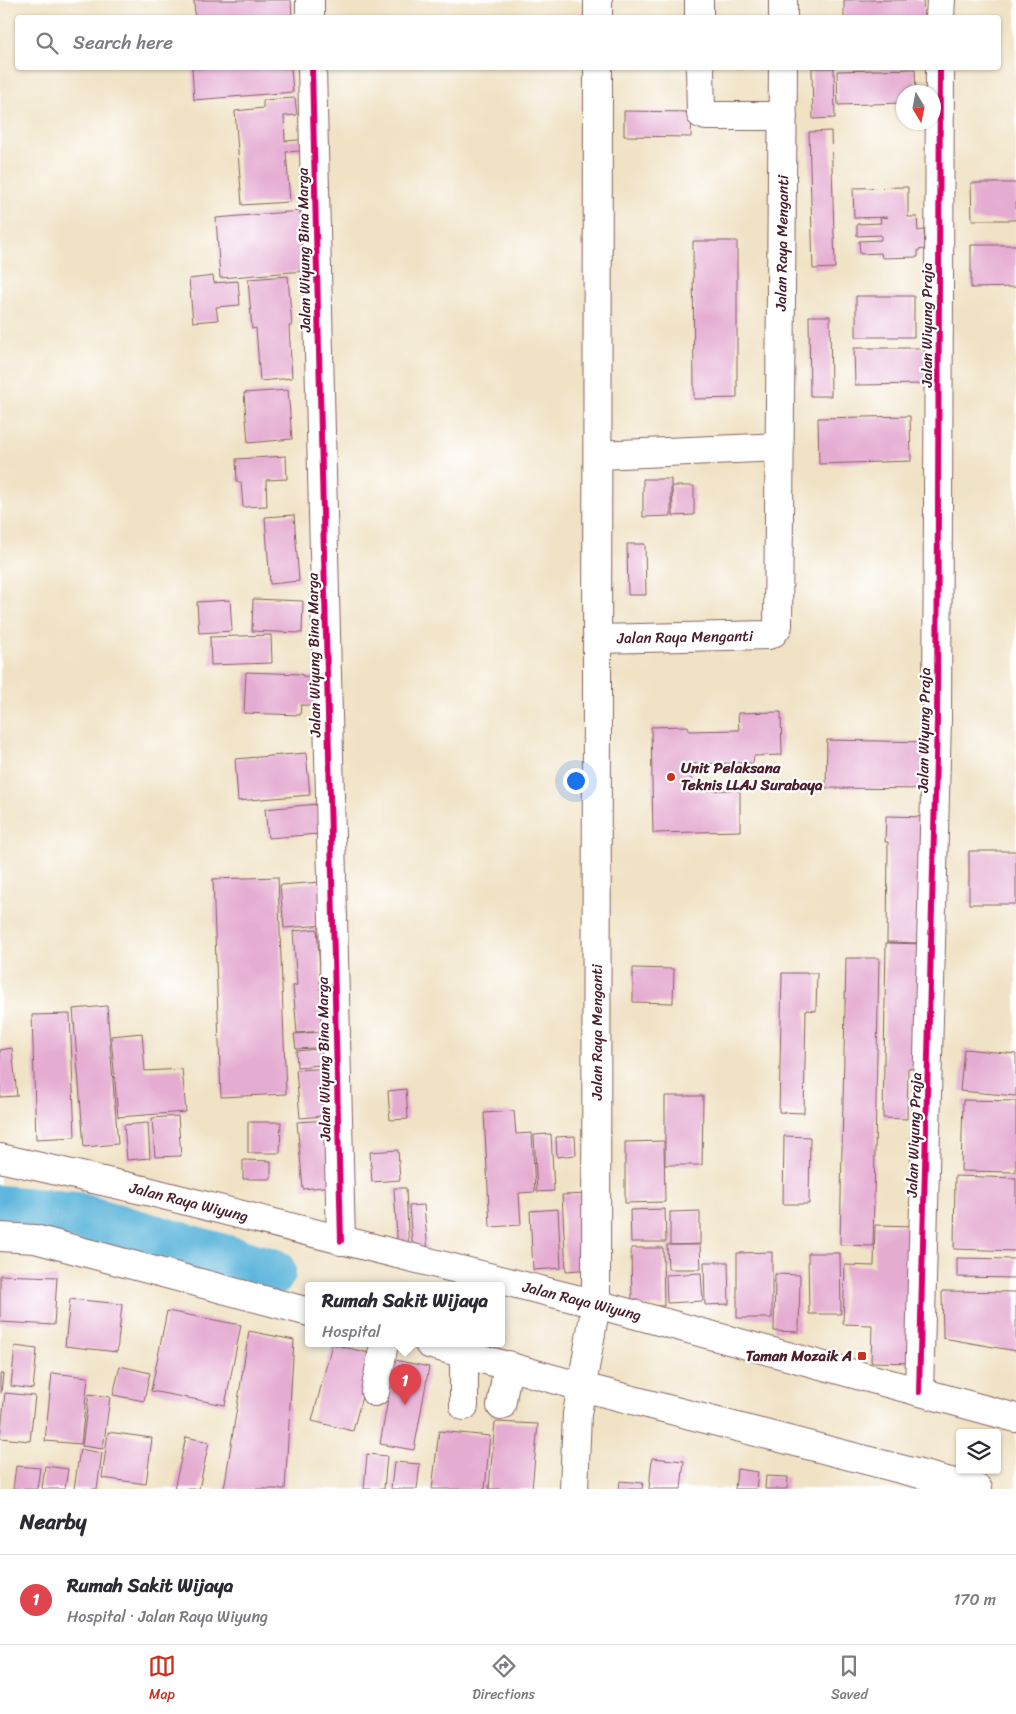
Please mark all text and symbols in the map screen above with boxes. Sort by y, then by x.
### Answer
search box [15,15,1001,70]
text: Search here [73,26,173,59]
icon: search [33,29,61,57]
north arrow [896,85,941,130]
street label: Jalan Wiyung Bina Marga [290,167,318,333]
street label: Jalan Raya Menganti [768,174,796,312]
street label: Jalan Wiyung Praja [914,262,940,388]
street label: Jalan Wiyung Bina Marga [300,572,328,738]
street label: Jalan Raya Menganti [616,623,754,651]
street label: Jalan Wiyung Praja [910,667,938,794]
place label: Unit Pelaksana Teknis LLAJ Surabaya [681,755,823,798]
your location [563,768,589,794]
marker: Unit Pelaksana Teknis LLAJ Surabaya [665,771,677,783]
street label: Jalan Raya Menganti [584,963,610,1101]
street label: Jalan Wiyung Bina Marga [310,976,338,1142]
street label: Jalan Wiyung Praja [899,1072,929,1199]
street label: Jalan Raya Wiyung [126,1174,251,1229]
street label: Jalan Raya Wiyung [519,1273,644,1328]
popup [305,1282,505,1347]
text: Rumah Sakit Wijaya [322,1284,488,1317]
text: Hospital [322,1317,381,1346]
place label: Taman Mozaik A [746,1343,852,1369]
marker: Taman Mozaik A [856,1350,868,1362]
pin: 1 [389,1364,421,1405]
map controls [956,1429,1001,1474]
button: layers [956,1429,1001,1474]
text: Nearby [20,1503,86,1541]
text: Rumah Sakit Wijaya [67,1569,233,1602]
text: 1 [33,1585,39,1614]
text: 170 m [953,1585,996,1614]
text: Hospital · Jalan Raya Wiyung [67,1602,268,1631]
tab: Map [148,1652,176,1707]
tab: Directions [472,1652,535,1707]
tab: Saved [831,1652,868,1707]

